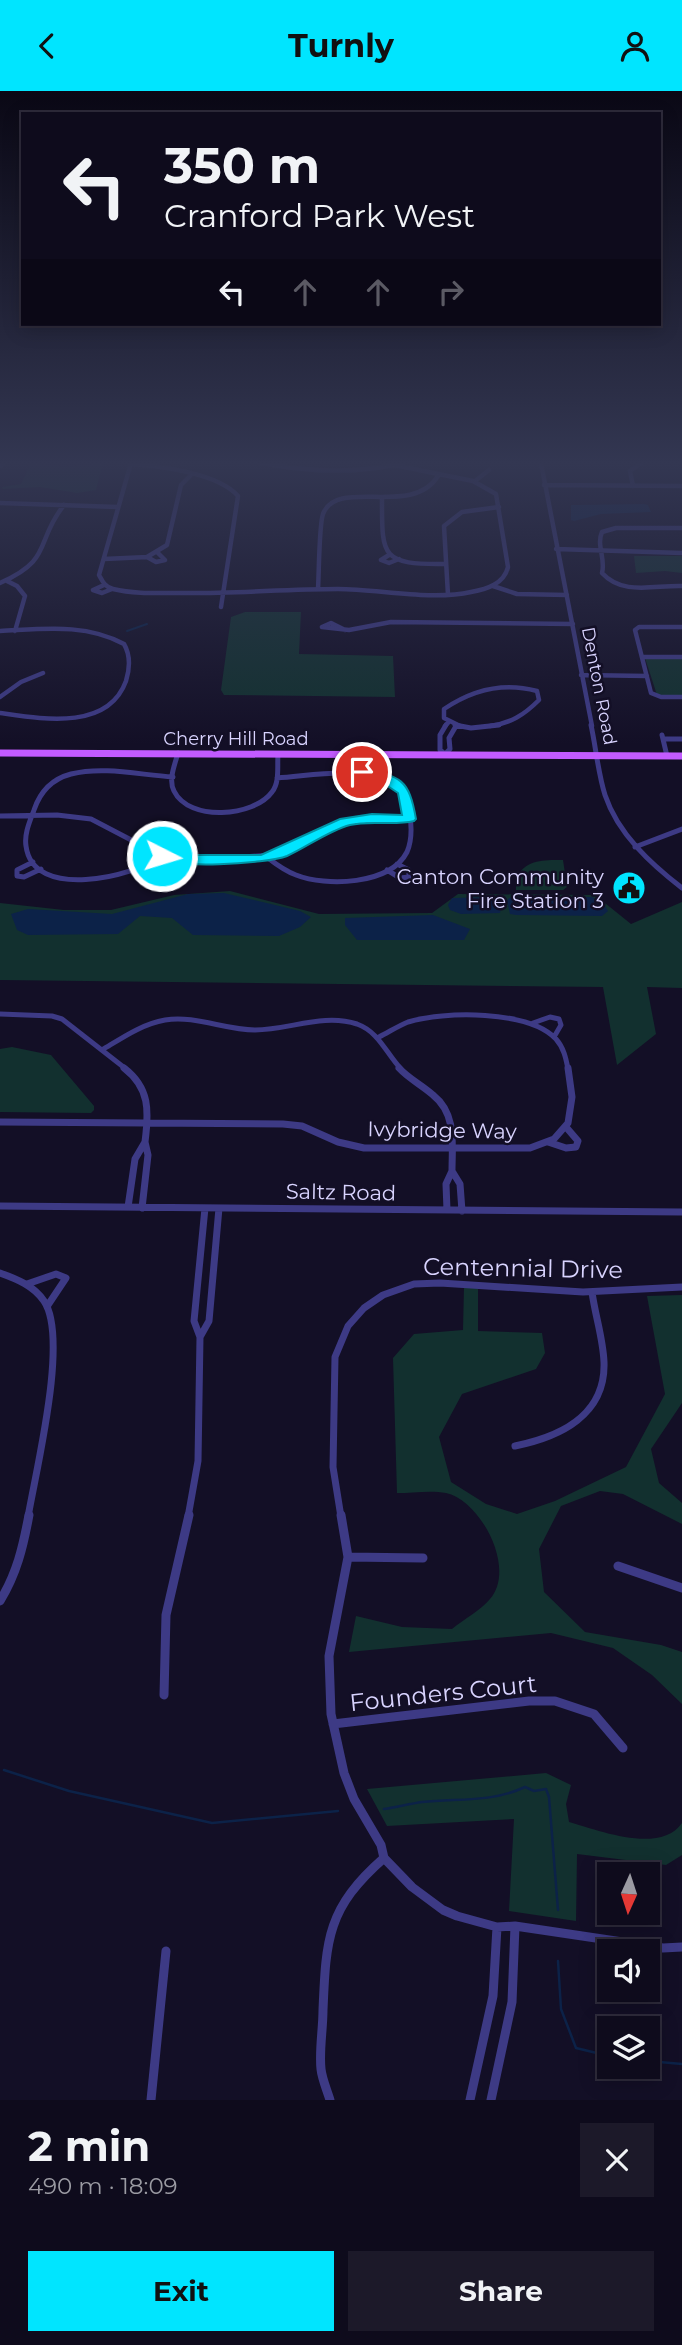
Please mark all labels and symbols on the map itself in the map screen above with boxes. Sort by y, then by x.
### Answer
street label: Denton Road [577,625,621,747]
street label: Cherry Hill Road [163,728,309,750]
pin [332,742,392,802]
position arrow [125,819,199,893]
place label: Canton Community Fire Station 3 [397,864,605,913]
public building icon: Canton Community Fire Station 3 [610,869,648,907]
street label: Ivybridge Way [367,1116,518,1144]
street label: Saltz Road [286,1179,396,1205]
street label: Centennial Drive [423,1252,623,1284]
street label: Founders Court [348,1669,538,1717]
north arrow [597,1862,660,1925]

